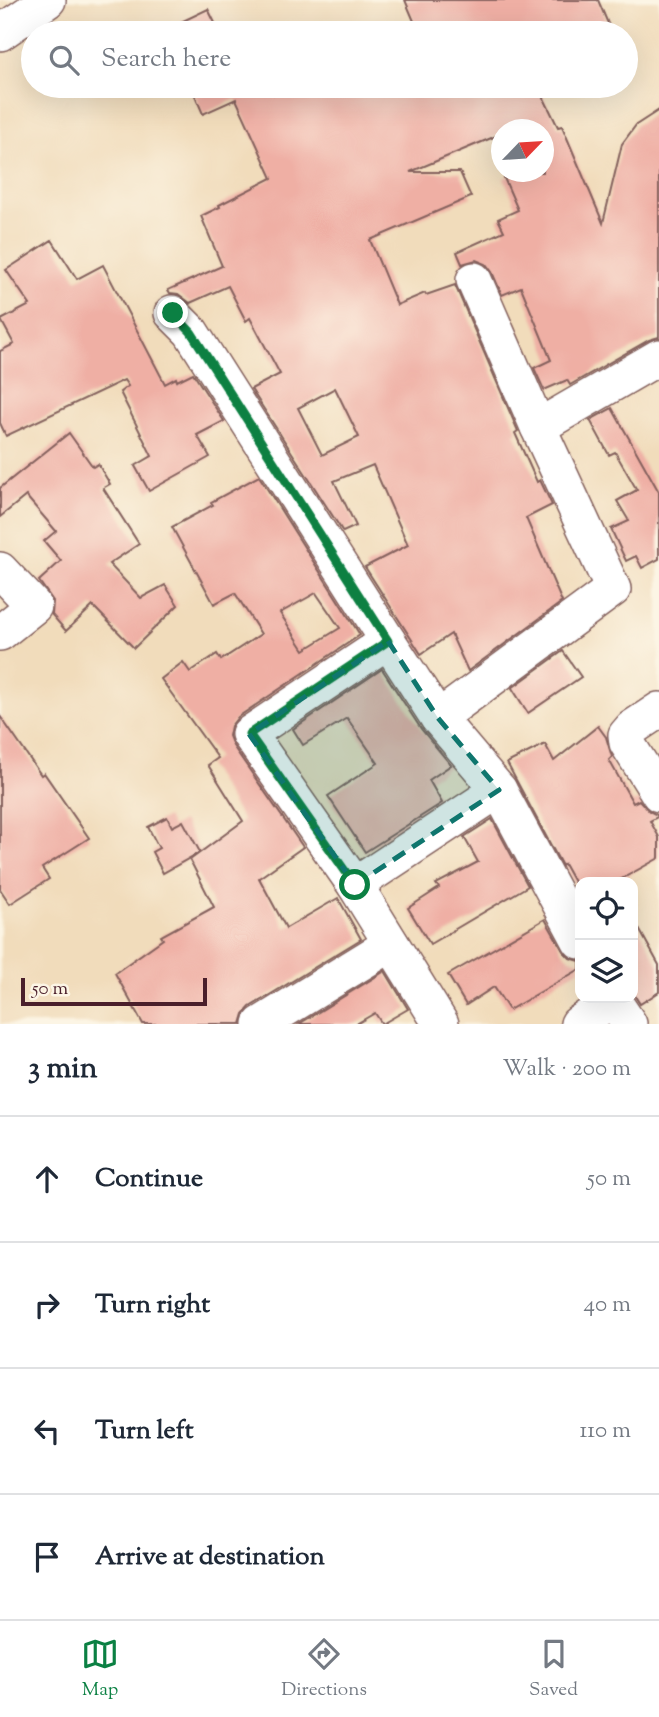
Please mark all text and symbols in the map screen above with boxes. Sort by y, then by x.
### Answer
search box [21,21,638,98]
icon: search [45,41,83,79]
text: Search here [101,41,231,78]
north arrow [491,119,554,182]
route end [157,297,188,328]
route start [339,869,370,900]
map controls [575,877,638,1003]
button: locate [575,877,638,940]
button: layers [575,940,638,1003]
scale bar [21,975,206,1007]
text: 50 m [32,976,68,1003]
text: 3 min [28,1048,98,1091]
text: Walk · 200 m [502,1053,631,1086]
icon: ahead [28,1160,66,1198]
text: Continue [95,1161,203,1198]
text: 50 m [587,1163,631,1196]
icon: right [28,1286,66,1324]
text: Turn right [95,1287,210,1324]
text: 40 m [584,1289,631,1322]
icon: left [28,1412,66,1450]
text: Turn left [95,1413,194,1450]
text: 110 m [580,1415,631,1448]
icon: arrive [28,1538,66,1576]
text: Arrive at destination [95,1539,325,1576]
tab: Map [81,1635,119,1704]
tab: Directions [281,1635,367,1704]
tab: Saved [529,1635,578,1704]

